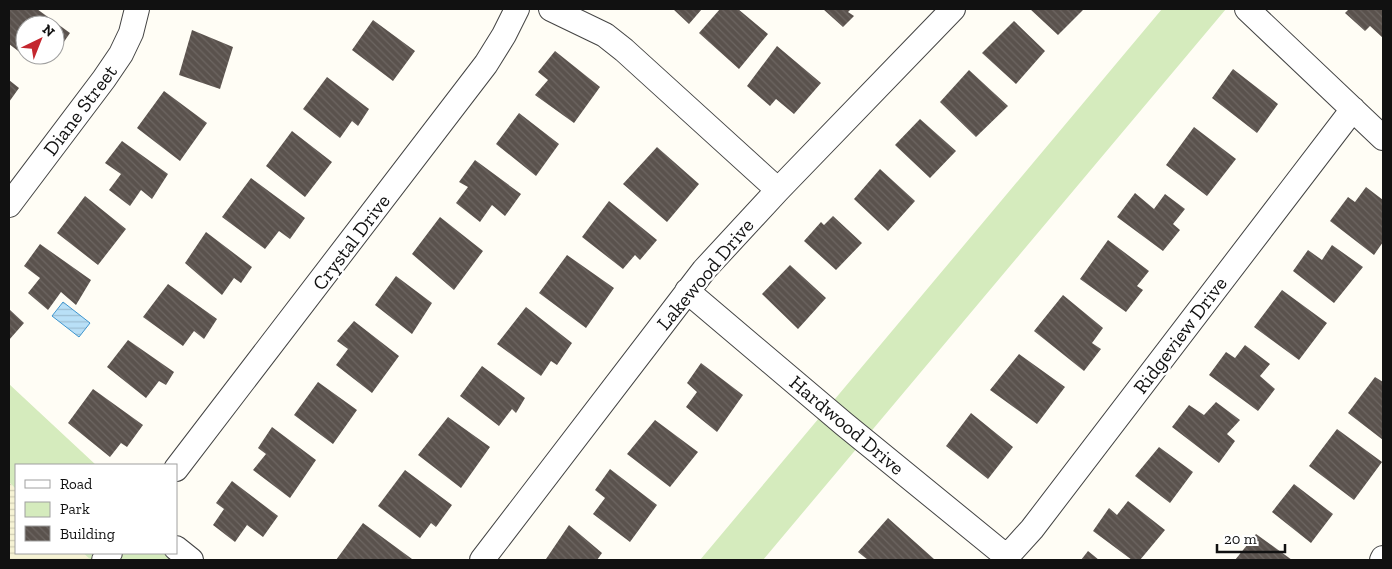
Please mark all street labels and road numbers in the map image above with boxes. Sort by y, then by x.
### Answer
street label: Diane Street [38,59,122,160]
street label: Crystal Drive [307,189,395,295]
street label: Lakewood Drive [651,213,759,335]
street label: Ridgeview Drive [1128,272,1232,398]
street label: Hardwood Drive [785,370,909,480]

